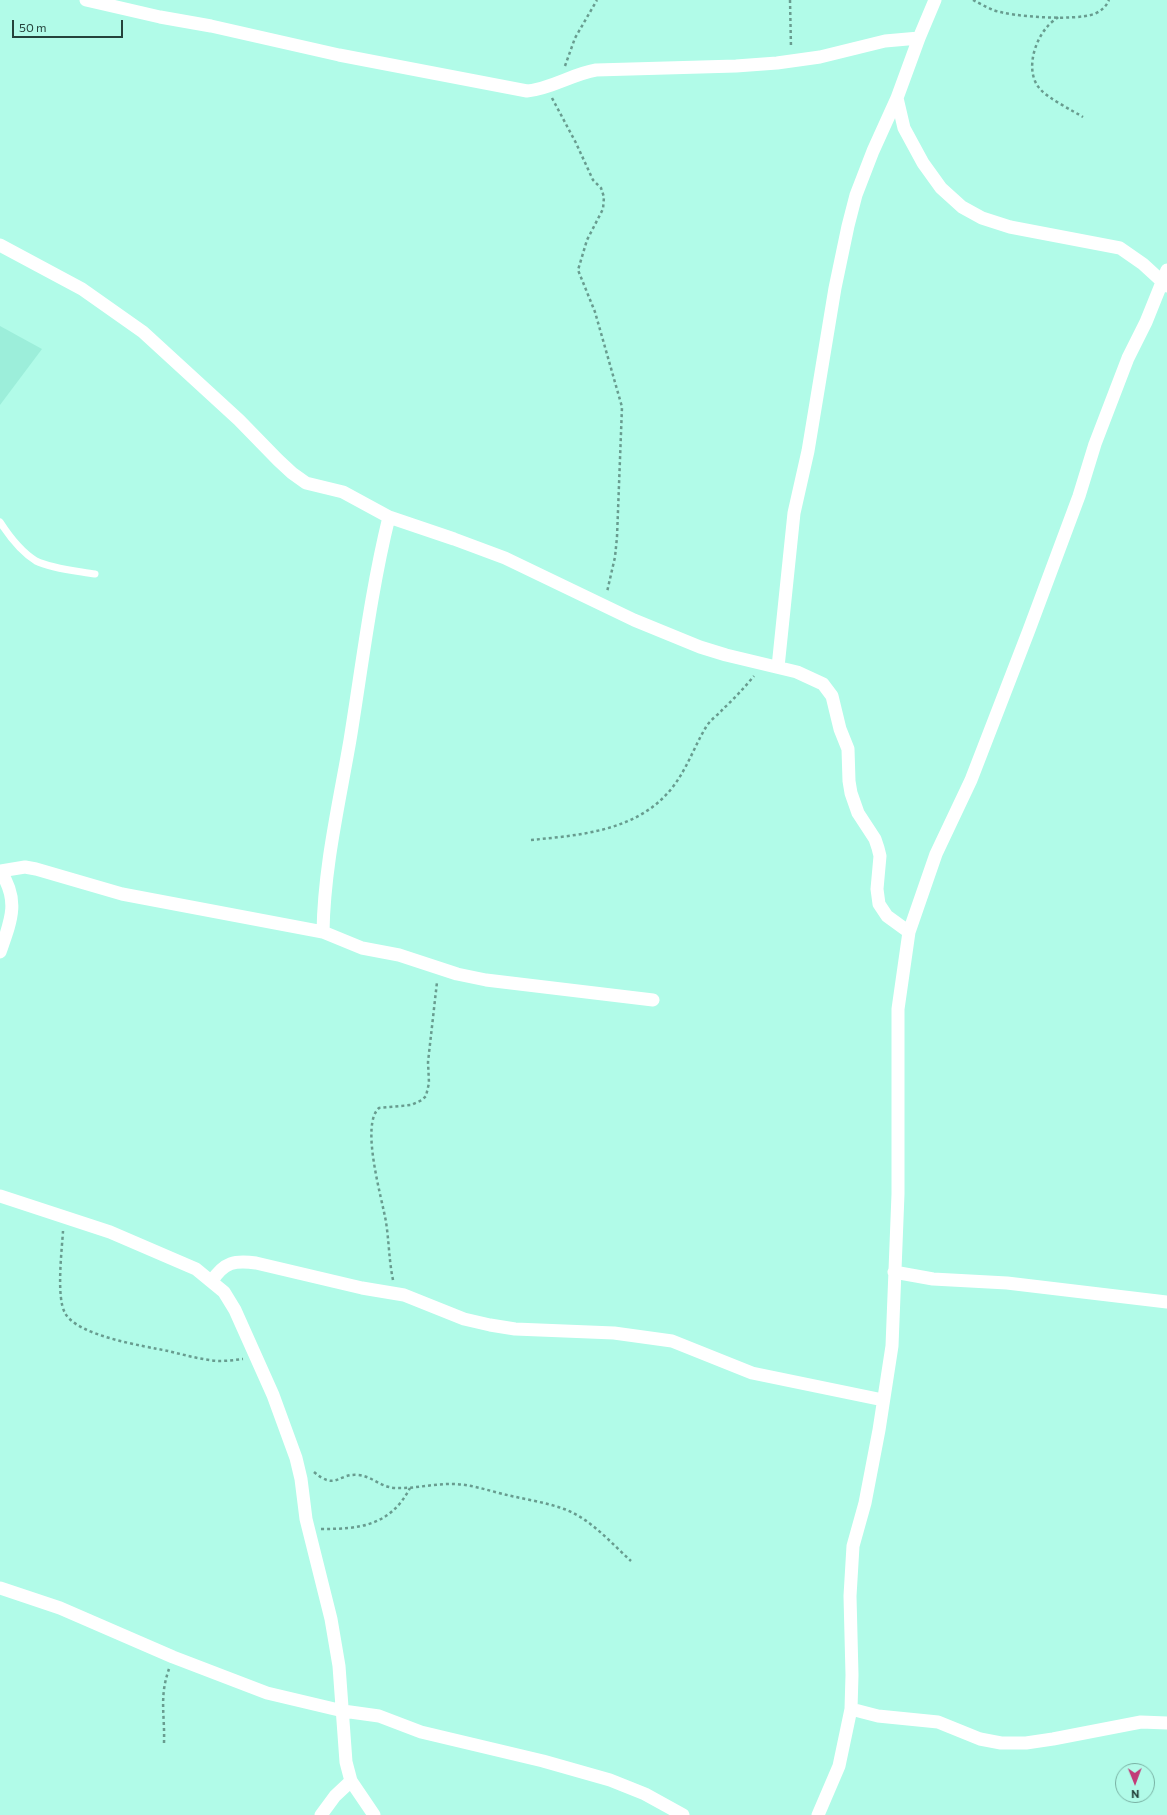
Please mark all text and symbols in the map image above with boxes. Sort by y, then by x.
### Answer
scale bar [14,12,125,38]
text: 50 m [19,20,47,34]
north arrow [1115,1763,1155,1803]
text: N [1131,1788,1139,1801]

